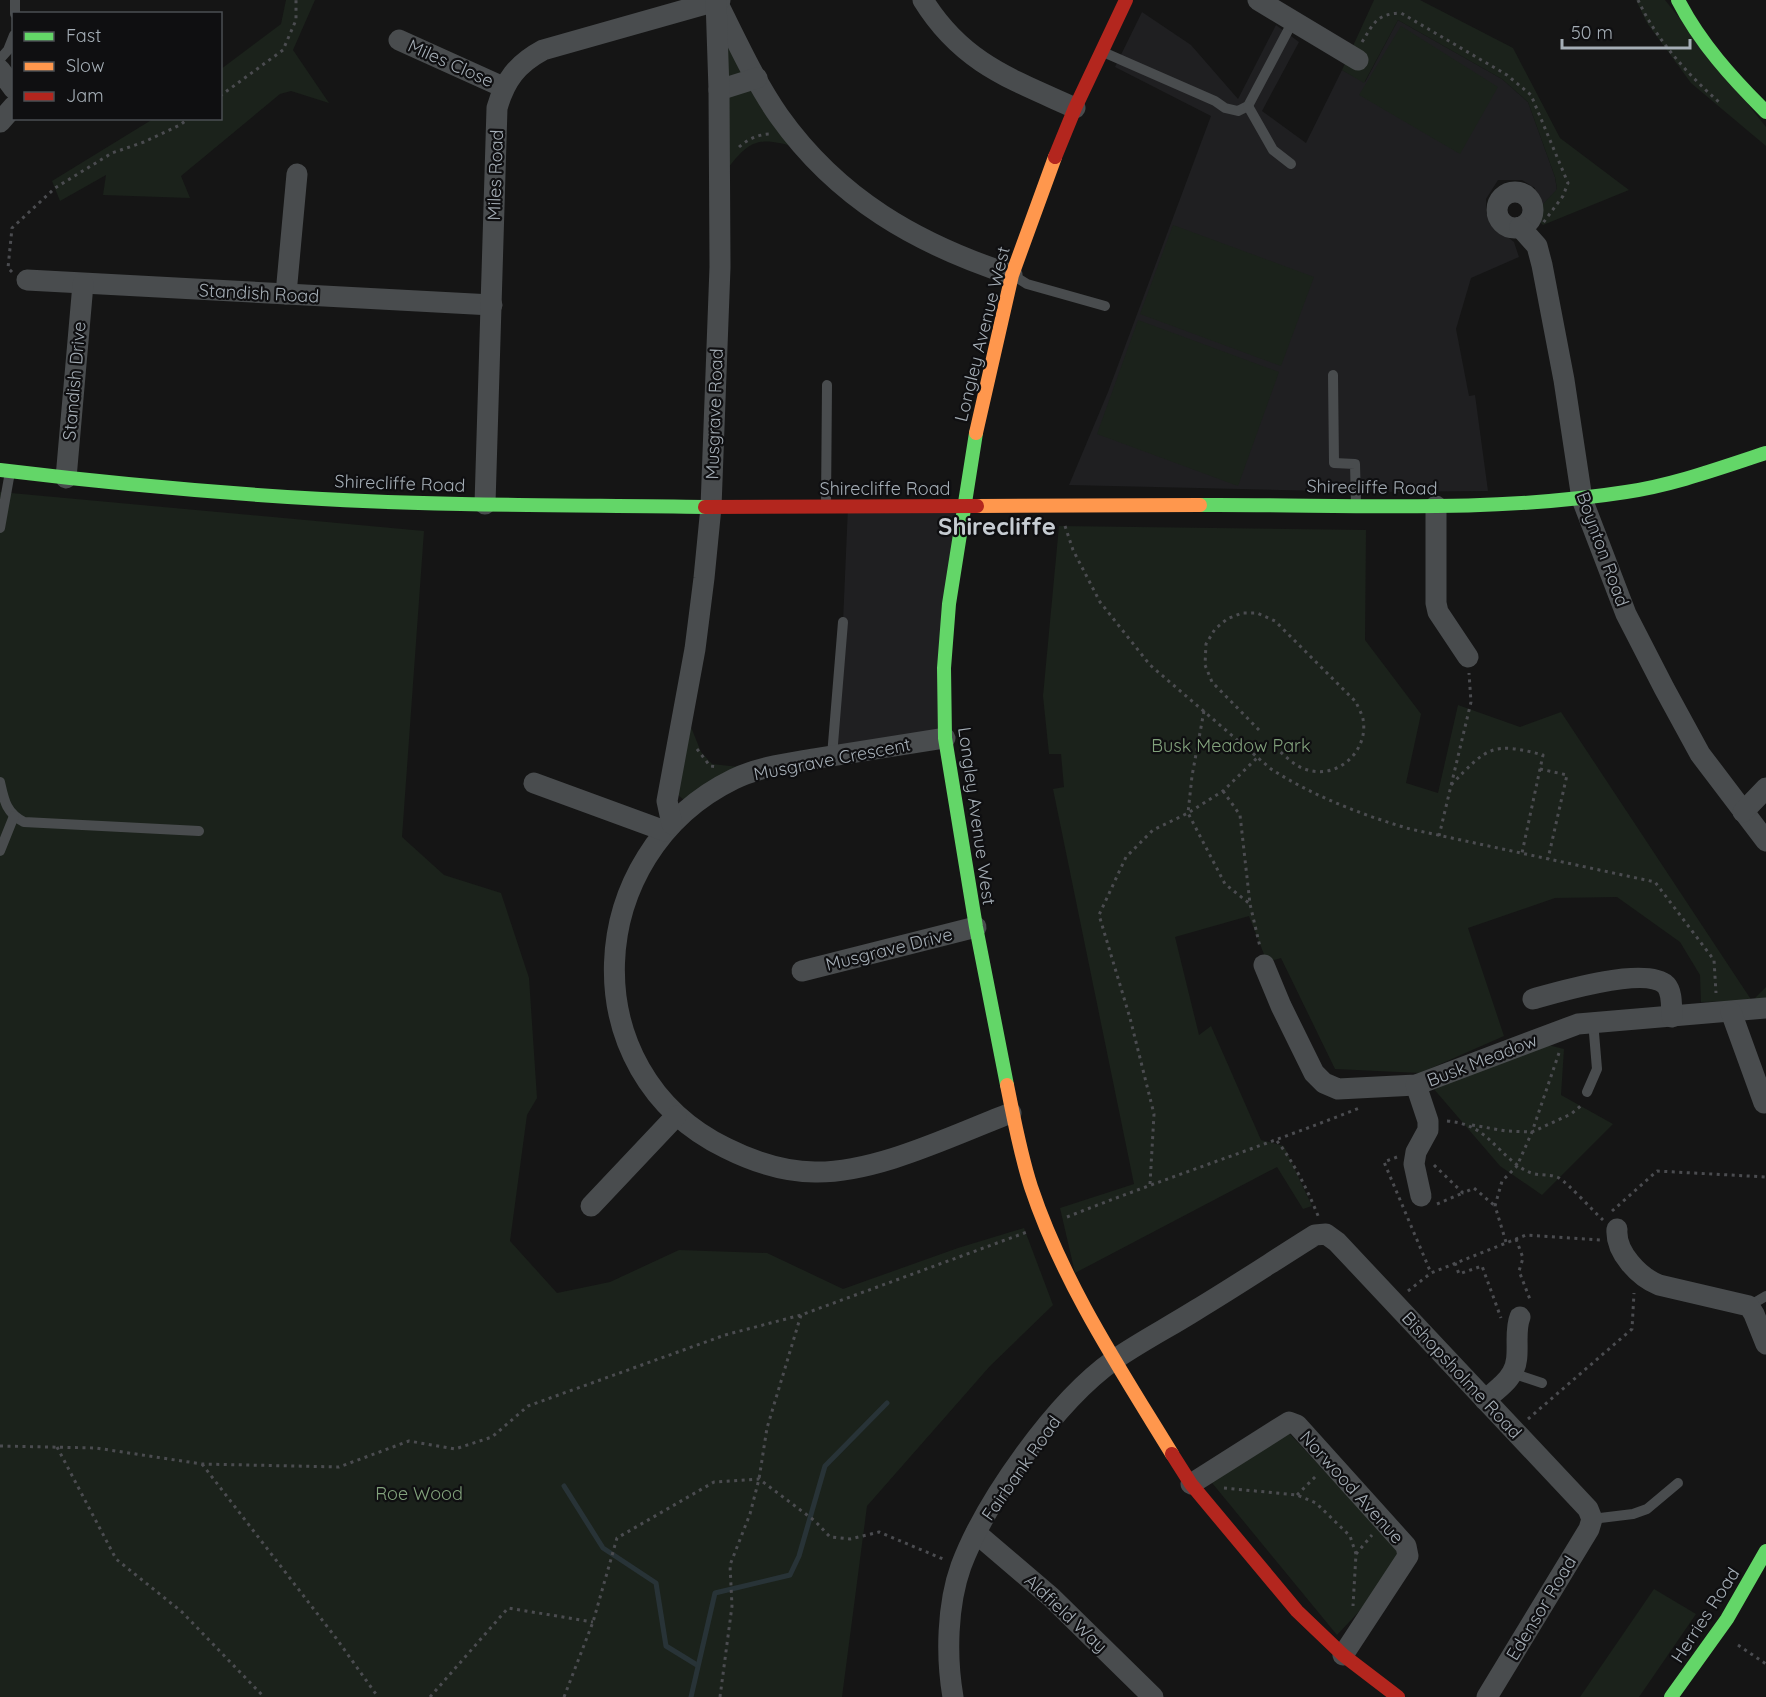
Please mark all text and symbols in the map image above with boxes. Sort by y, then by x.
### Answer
legend [12,12,222,120]
scale bar [1562,12,1690,50]
text: 50 m [1571,21,1613,44]
text: Fast [66,24,101,47]
street label: Miles Close [405,34,497,92]
text: Slow [66,54,104,77]
text: Jam [66,84,104,107]
street label: Miles Road [482,129,508,221]
street label: Longley Avenue West [949,244,1015,424]
street label: Standish Road [198,278,320,308]
street label: Standish Drive [57,321,91,441]
street label: Musgrave Road [700,348,728,480]
street label: Shirecliffe Road [334,469,466,497]
street label: Shirecliffe Road [1306,474,1438,500]
street label: Shirecliffe Road [820,477,950,500]
street label: Boynton Road [1572,489,1634,609]
district label: Shirecliffe [938,511,1056,541]
street label: Longley Avenue West [953,725,1001,907]
street label: Musgrave Crescent [751,732,913,786]
park label: Busk Meadow Park [1151,734,1311,757]
street label: Musgrave Drive [823,922,955,976]
street label: Busk Meadow [1424,1028,1540,1092]
street label: Bishopsholme Road [1397,1307,1527,1443]
street label: Fairbank Road [976,1411,1066,1525]
street label: Norwood Avenue [1295,1426,1409,1548]
park label: Roe Wood [375,1482,463,1505]
street label: Edensor Road [1501,1552,1581,1664]
street label: Herries Road [1666,1563,1744,1667]
street label: Aldfield Way [1020,1569,1112,1657]

